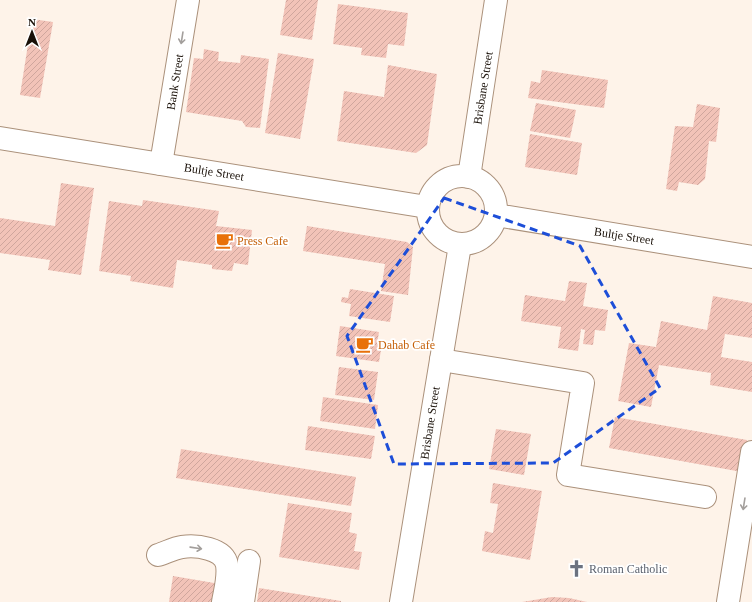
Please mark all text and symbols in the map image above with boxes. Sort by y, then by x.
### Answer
north arrow [12,12,52,52]
text: N [28,16,36,28]
one-way arrow [178,32,186,45]
street label: Brisbane Street [470,50,496,125]
street label: Bank Street [164,52,186,111]
street label: Bultje Street [183,160,246,184]
street label: Bultje Street [593,224,656,248]
cafe icon: Press Cafe [214,231,234,251]
place label: Press Cafe [237,234,288,248]
cafe icon: Dahab Cafe [355,335,375,355]
place label: Dahab Cafe [378,338,435,352]
street label: Brisbane Street [417,385,443,460]
one-way arrow [740,497,748,510]
one-way arrow [189,544,202,552]
church icon: Roman Catholic [566,559,586,579]
place label: Roman Catholic [589,562,667,576]

